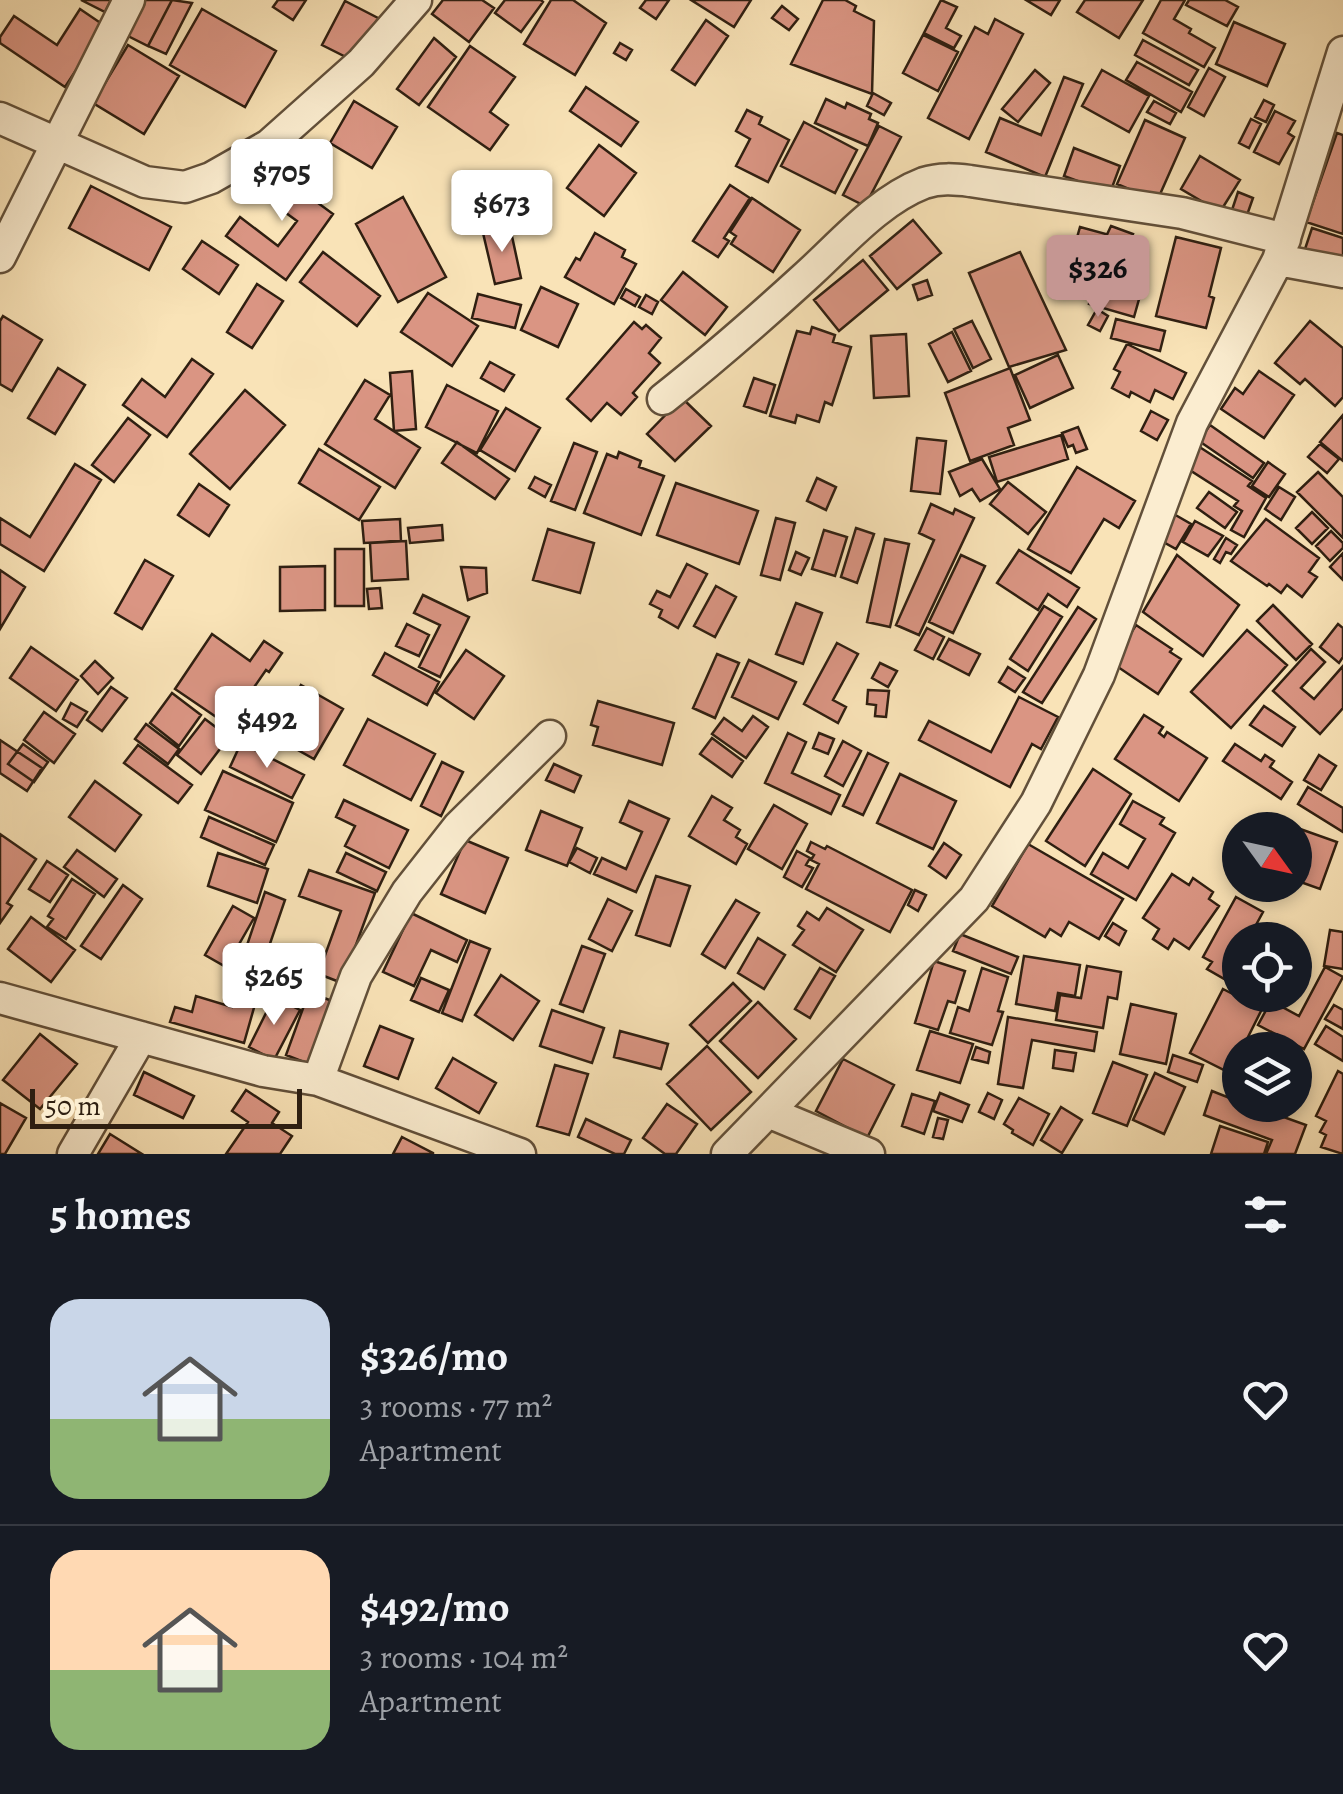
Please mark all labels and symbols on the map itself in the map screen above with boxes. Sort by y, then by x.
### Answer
pin: $705 [223,139,341,224]
pin: $673 [443,170,561,255]
pin: $326 [1039,235,1157,320]
pin: $492 [208,686,326,771]
north arrow [1222,812,1312,902]
pin: $265 [215,943,333,1028]
scale bar [30,1084,302,1128]

